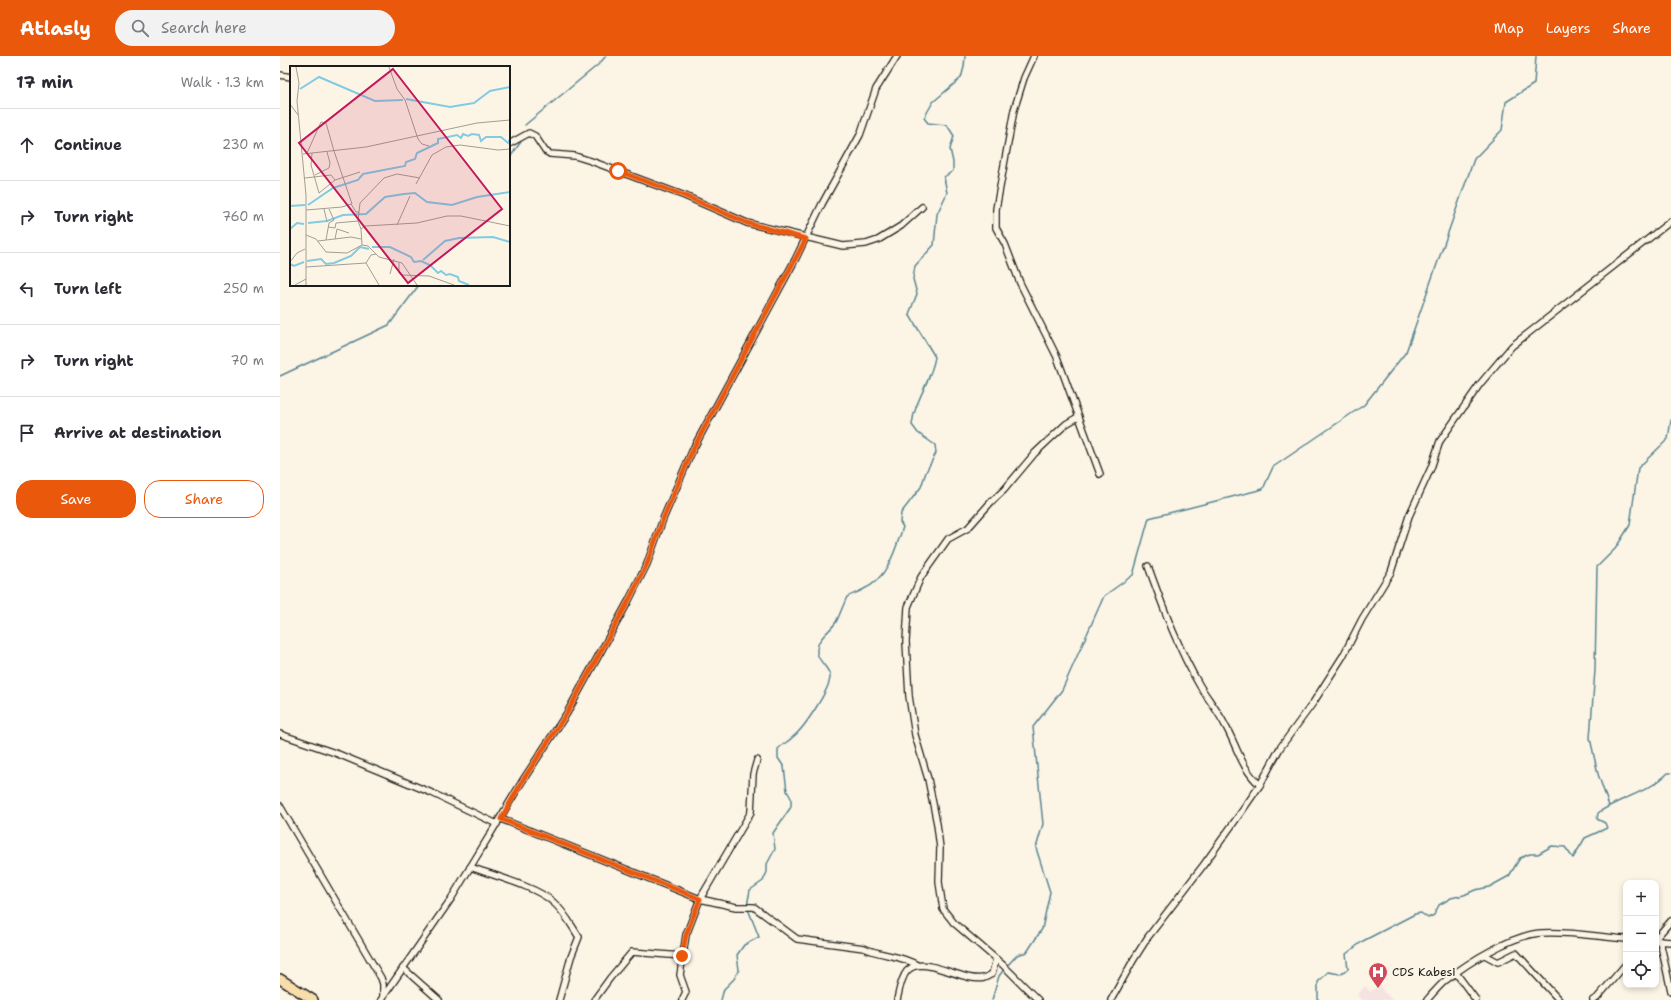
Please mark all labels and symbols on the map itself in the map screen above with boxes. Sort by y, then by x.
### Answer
inset map [290,66,510,286]
route start [609,162,627,180]
route end [673,947,691,965]
hospital icon: CDS Kabesi [1367,961,1389,989]
place label: CDS Kabesi [1392,964,1456,980]

